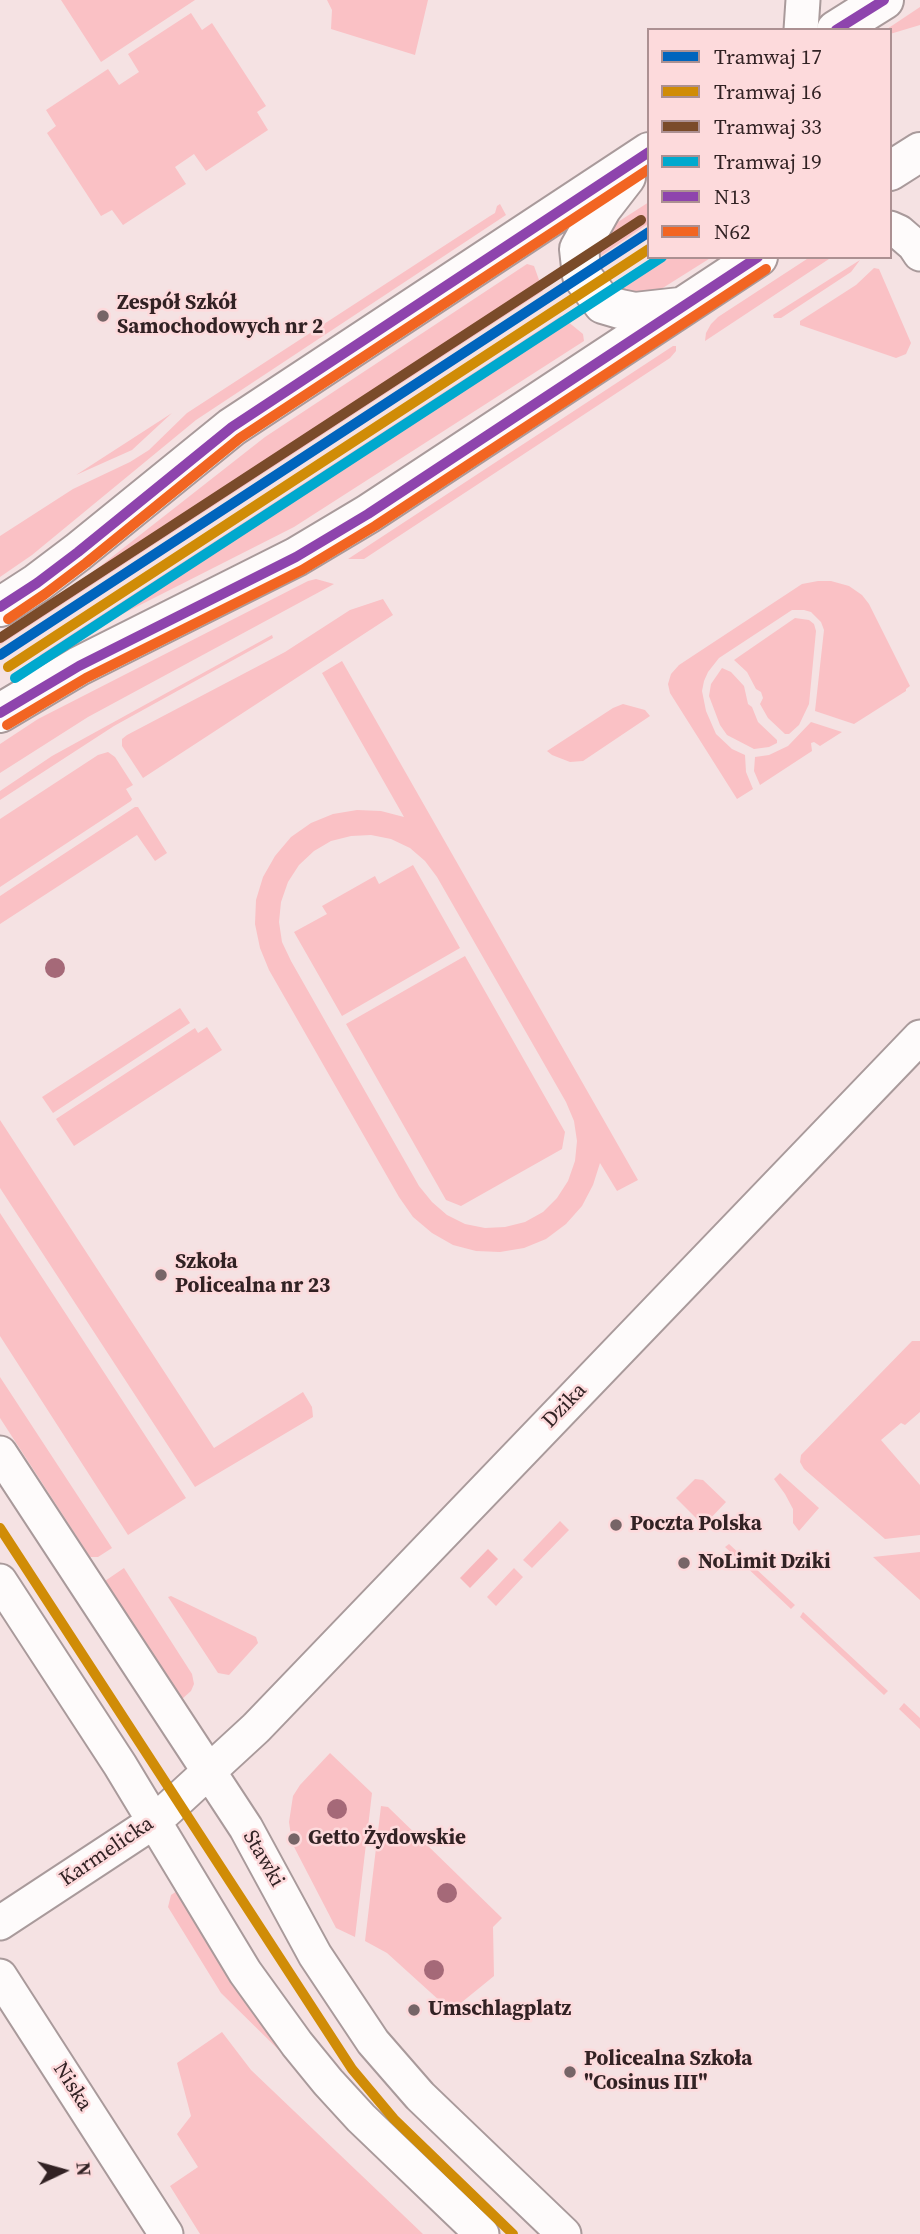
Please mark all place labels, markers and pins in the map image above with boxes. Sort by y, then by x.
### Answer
place label: Zespół Szkół Samochodowych nr 2 [117,291,323,341]
marker: Zespół Szkół Samochodowych nr 2 [95,308,111,324]
place label: Szkoła Policealna nr 23 [175,1250,330,1300]
marker: Szkoła Policealna nr 23 [153,1267,169,1283]
place label: Poczta Polska [630,1512,762,1538]
marker: Poczta Polska [608,1517,624,1533]
place label: NoLimit Dziki [698,1550,831,1576]
marker: NoLimit Dziki [676,1555,692,1571]
place label: Getto Żydowskie [308,1826,466,1852]
marker: Getto Żydowskie [286,1831,302,1847]
place label: Umschlagplatz [428,1997,571,2023]
marker: Umschlagplatz [406,2002,422,2018]
place label: Policealna Szkoła "Cosinus III" [584,2047,752,2097]
marker: Policealna Szkoła "Cosinus III" [562,2064,578,2080]

